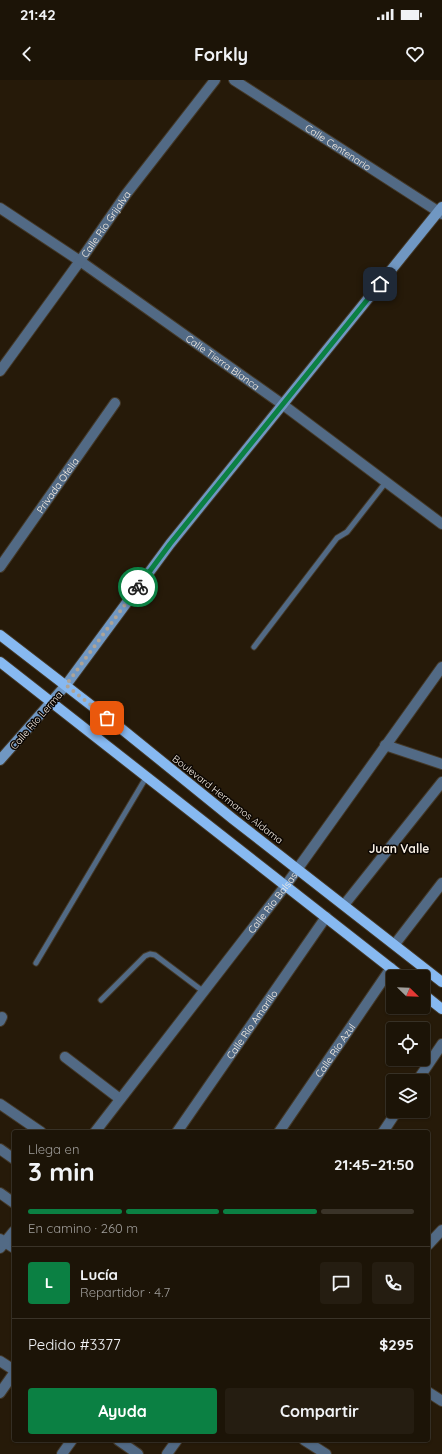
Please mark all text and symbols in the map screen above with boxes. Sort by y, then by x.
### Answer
text: 21:42 [20,5,56,24]
icon: back [16,43,38,65]
text: Forkly [194,43,248,66]
icon: heart [404,43,426,65]
street label: Calle Centenario [302,121,374,174]
street label: Calle Río Grijalva [78,188,134,260]
pin [363,267,397,301]
icon: home [369,273,391,295]
street label: Calle Tierra Blanca [183,332,262,393]
street label: Privada Ofelia [34,455,82,516]
courier [118,567,158,607]
icon: bike [127,576,149,598]
street label: Calle Río Lerma [7,688,65,752]
pin [90,701,124,735]
icon: bag [96,707,118,729]
street label: Boulevard Hermanos Aldama [170,752,286,847]
district label: Juan Valle [369,841,429,856]
street label: Calle Río Balsas [245,869,300,936]
north arrow [386,970,430,1014]
map controls [386,970,430,1118]
street label: Calle Río Amarillo [224,987,281,1062]
street label: Calle Río Azul [312,1021,358,1080]
button: locate [386,1022,430,1066]
button: layers [386,1074,430,1118]
text: Llega en [28,1141,79,1157]
text: 3 min [28,1155,95,1188]
text: 21:45–21:50 [334,1155,414,1174]
text: En camino · 260 m [28,1220,138,1236]
button: chat [320,1262,362,1304]
button: phone [372,1262,414,1304]
text: Lucía [80,1265,118,1284]
text: L [45,1273,53,1292]
text: Repartidor · 4.7 [80,1284,170,1300]
text: Pedido #3377 [28,1335,121,1354]
text: $295 [379,1335,414,1354]
button: Ayuda [28,1388,217,1434]
button: Compartir [225,1388,414,1434]

